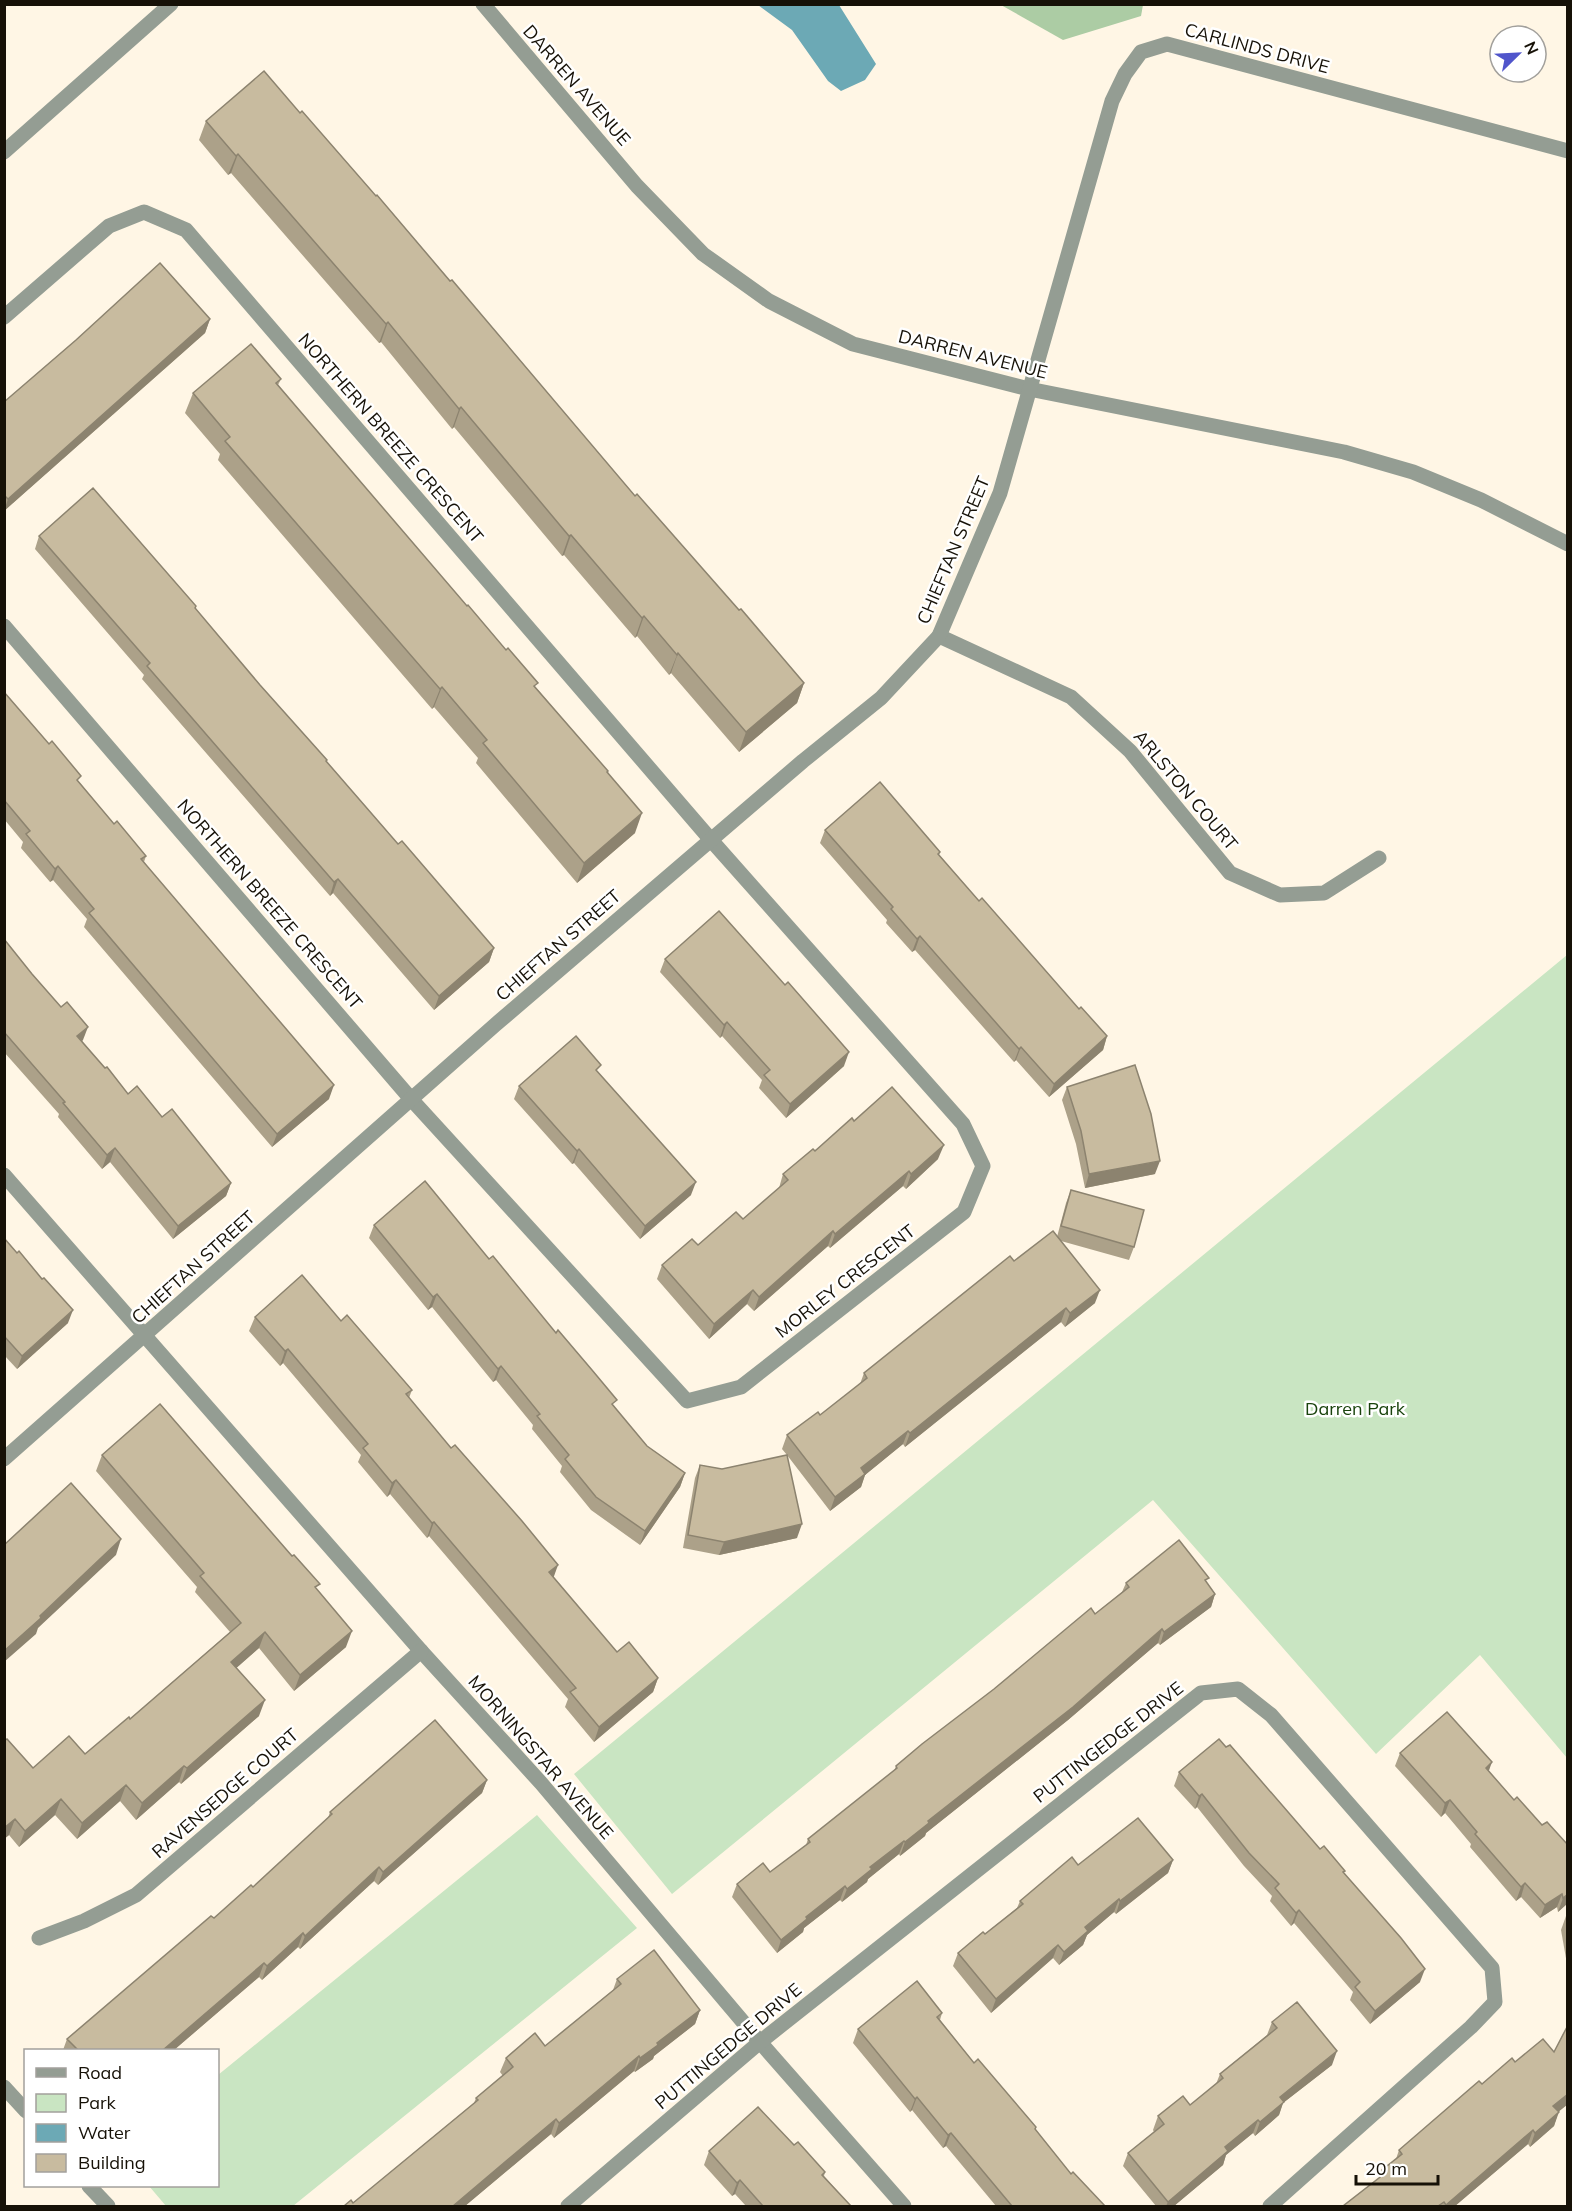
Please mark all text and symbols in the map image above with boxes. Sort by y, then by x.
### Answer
street label: CARLINDS DRIVE [1182,18,1332,78]
street label: DARREN AVENUE [518,20,636,150]
north arrow [1488,24,1548,84]
text: N [1520,38,1543,57]
street label: DARREN AVENUE [896,324,1050,384]
street label: NORTHERN BREEZE CRESCENT [294,328,489,548]
street label: CHIEFTAN STREET [911,472,995,627]
street label: ARLSTON COURT [1129,725,1243,855]
street label: NORTHERN BREEZE CRESCENT [173,794,368,1014]
street label: CHIEFTAN STREET [491,884,625,1006]
street label: CHIEFTAN STREET [126,1205,260,1329]
street label: MORLEY CRESCENT [770,1219,920,1343]
park label: Darren Park [1305,1397,1406,1420]
street label: MORNINGSTAR AVENUE [463,1670,619,1844]
street label: PUTTINGEDGE DRIVE [1028,1676,1188,1808]
street label: RAVENSEDGE COURT [147,1723,303,1863]
street label: PUTTINGEDGE DRIVE [650,1978,806,2114]
legend [24,2049,219,2187]
text: Road [78,2061,122,2084]
text: Park [78,2091,117,2114]
text: Water [78,2121,131,2144]
scale bar [1356,2148,1438,2186]
text: Building [78,2151,146,2174]
text: 20 m [1365,2157,1407,2180]

